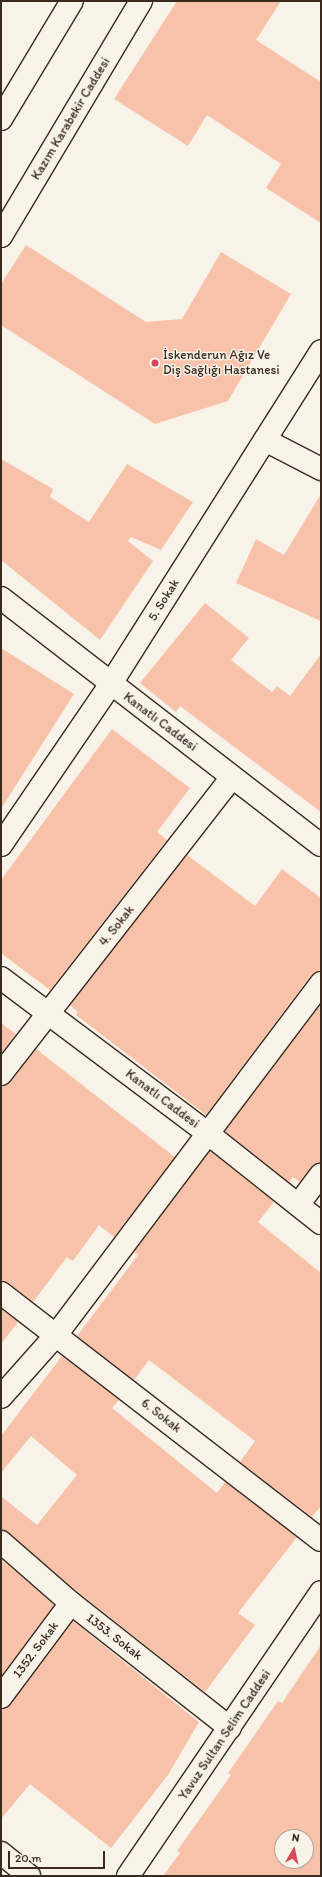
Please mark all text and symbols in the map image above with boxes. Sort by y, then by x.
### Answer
street label: Kazım Karabekir Caddesi [28,55,114,183]
place label: İskenderun Ağız Ve Diş Sağlığı Hastanesi [163,348,280,379]
marker: İskenderun Ağız Ve Diş Sağlığı Hastanesi [150,358,160,368]
street label: 5. Sokak [145,576,183,624]
street label: Kanatlı Caddesi [120,689,200,755]
street label: 4. Sokak [96,902,138,950]
street label: Kanatlı Caddesi [122,1066,202,1132]
street label: 6. Sokak [138,1395,184,1437]
street label: 1353. Sokak [83,1610,145,1664]
street label: 1352. Sokak [10,1619,62,1681]
street label: Yavuz Sultan Selim Caddesi [176,1667,274,1803]
north arrow [274,1829,314,1869]
text: N [291,1831,300,1845]
scale bar [10,1843,107,1869]
text: 20 m [15,1851,42,1865]

